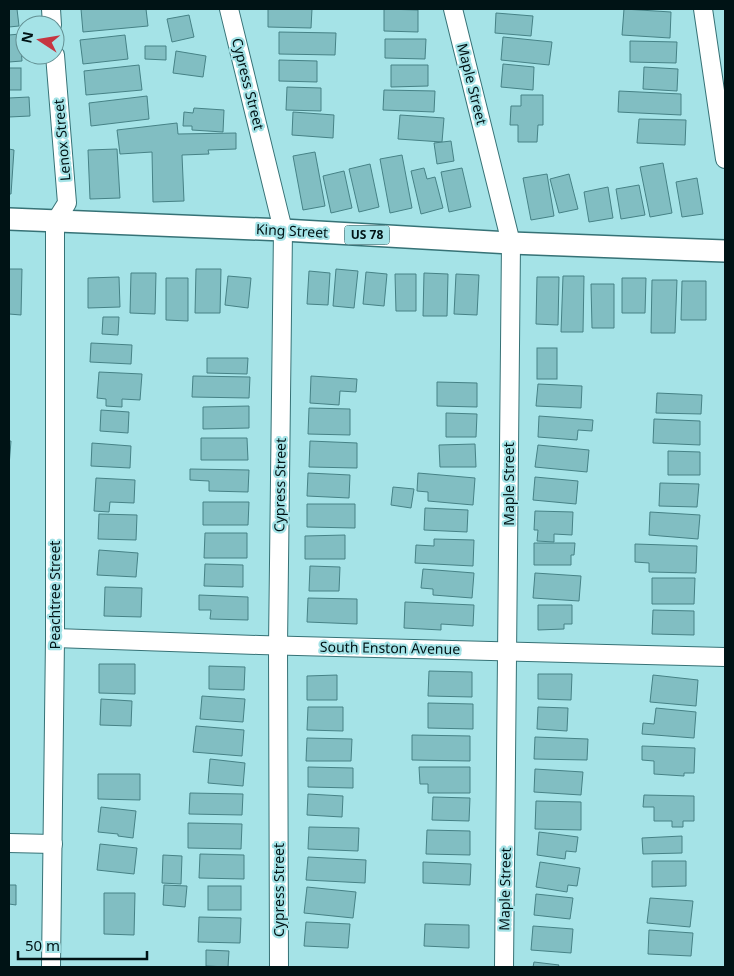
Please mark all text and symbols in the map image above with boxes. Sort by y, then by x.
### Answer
north arrow [15,15,65,65]
text: N [16,30,37,45]
street label: Cypress Street [228,36,269,132]
street label: Maple Street [453,41,492,127]
street label: Lenox Street [48,98,75,182]
street label: King Street [255,219,329,242]
road number: US 78 [344,226,390,244]
street label: Cypress Street [269,438,290,532]
street label: Maple Street [499,442,518,526]
street label: Peachtree Street [45,541,64,649]
street label: South Enston Avenue [320,637,460,658]
street label: Cypress Street [269,843,288,937]
street label: Maple Street [494,847,515,931]
scale bar [18,928,146,960]
text: 50 m [25,935,60,955]

